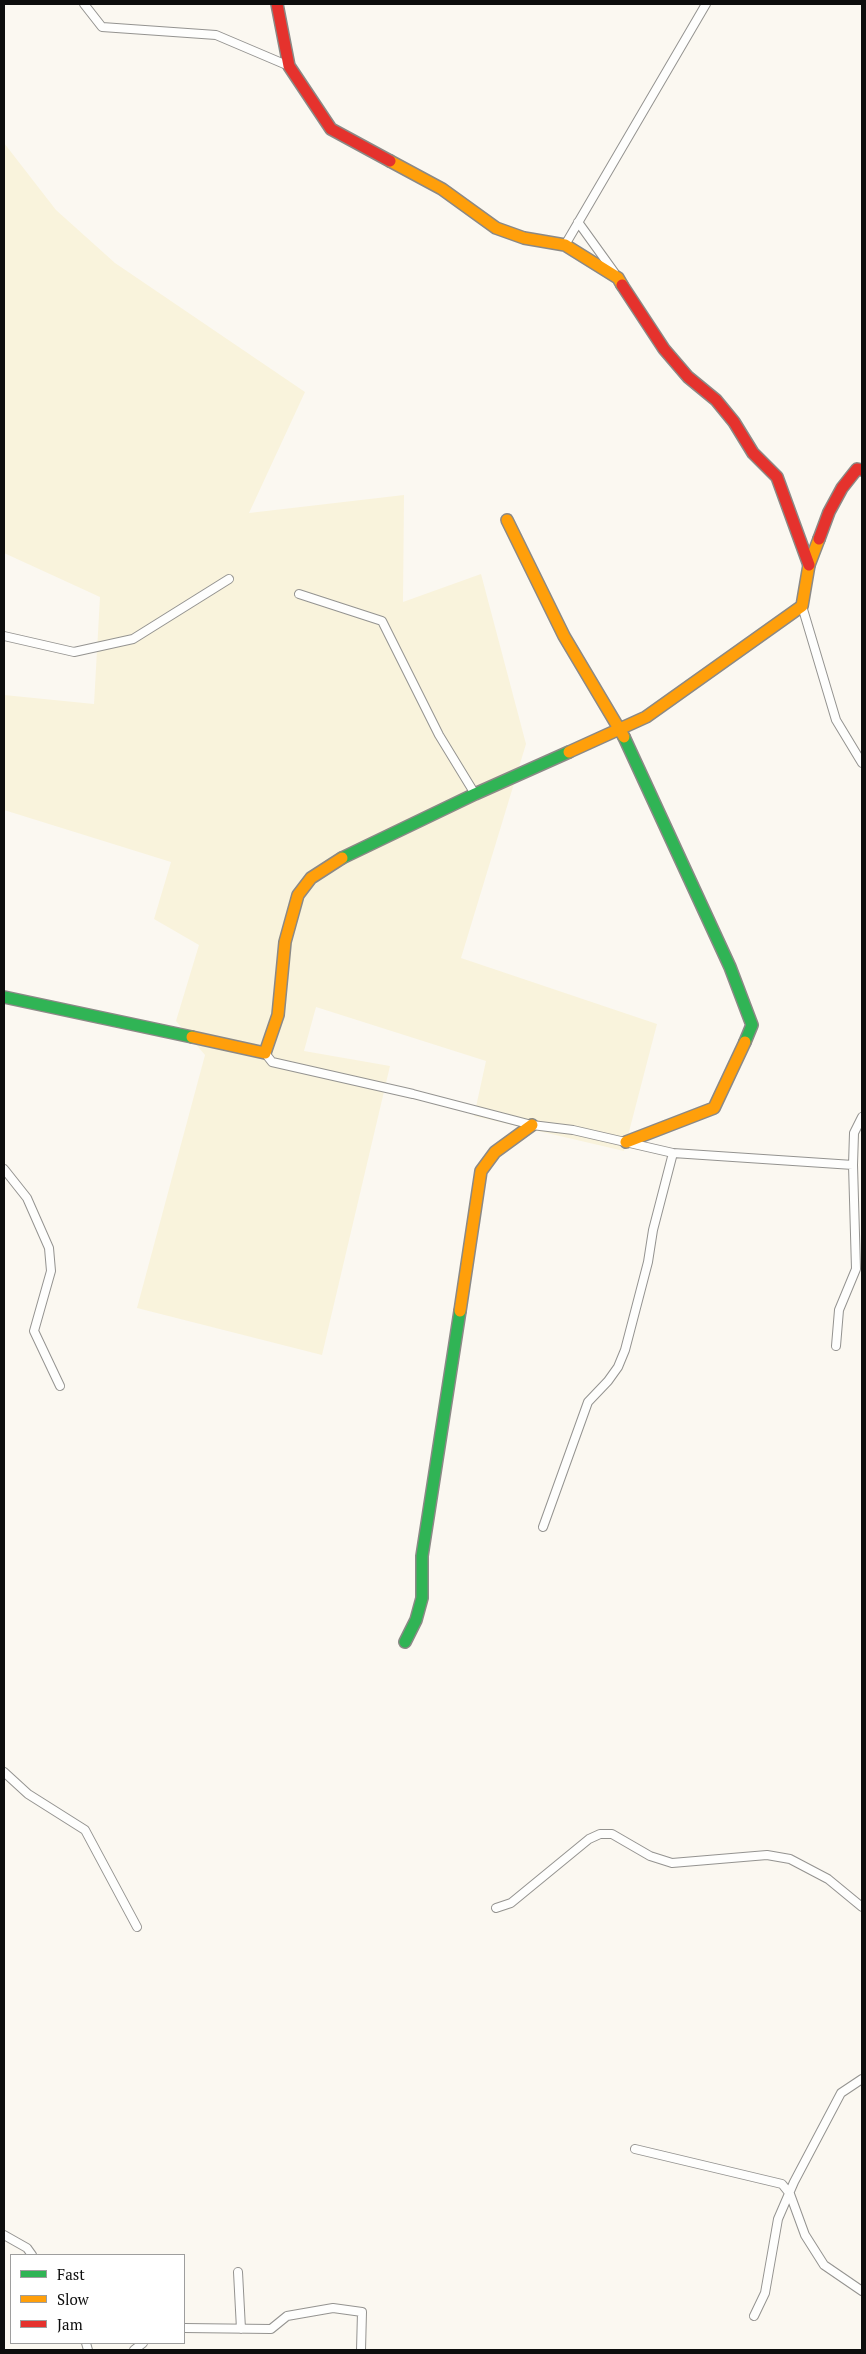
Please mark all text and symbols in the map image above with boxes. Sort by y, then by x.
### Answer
legend [10,2254,185,2344]
text: Fast [57,2264,85,2284]
text: Slow [57,2289,89,2309]
text: Jam [57,2314,83,2334]

